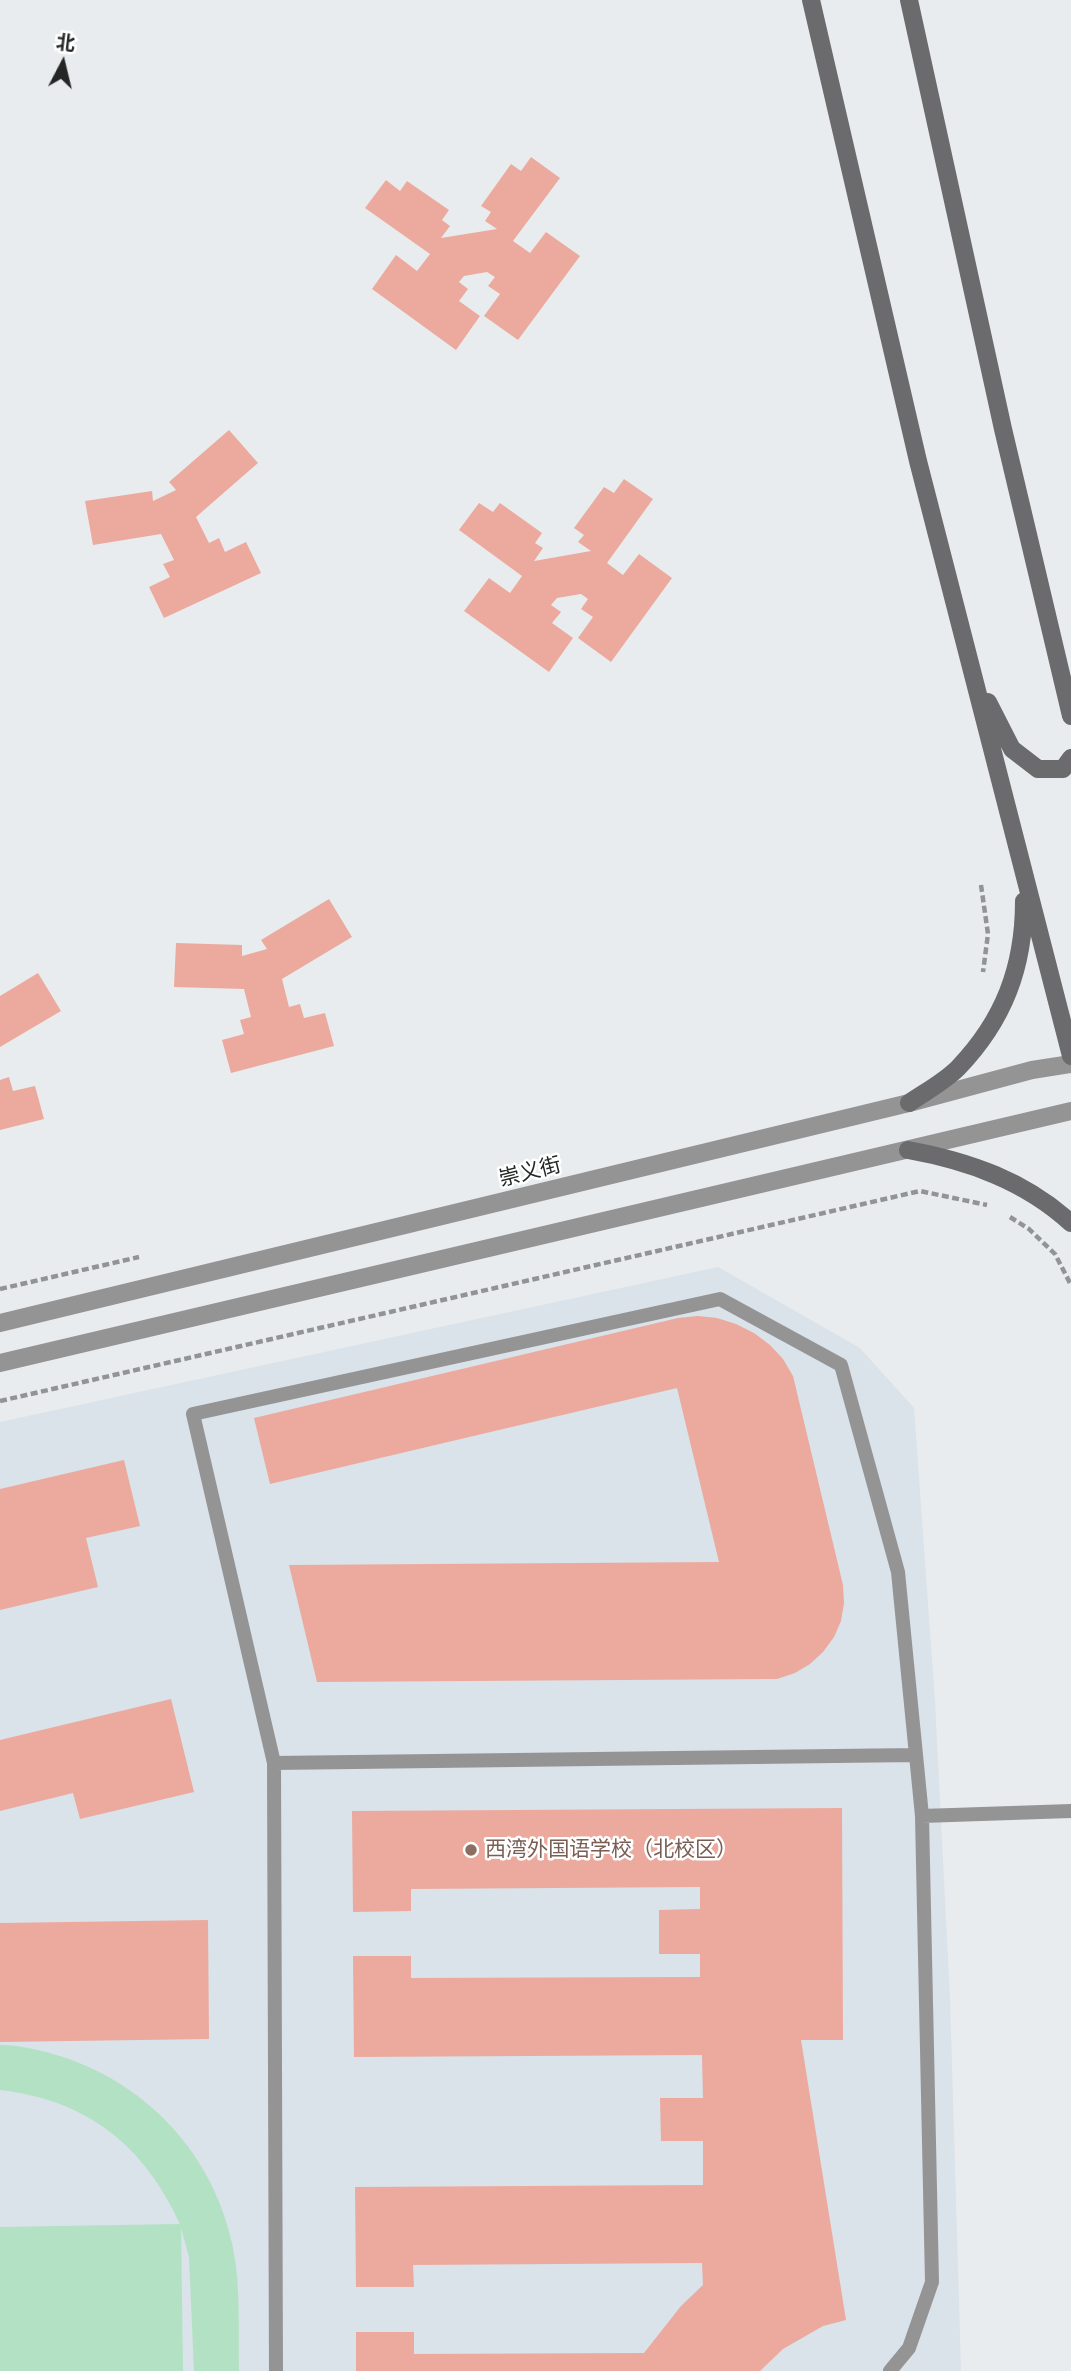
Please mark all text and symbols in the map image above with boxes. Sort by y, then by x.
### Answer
north arrow [28,28,98,98]
text: 北 [55,30,76,54]
street label: 崇义街 [496,1152,564,1192]
place label: 西湾外国语学校（北校区） [485,1837,737,1863]
marker: 西湾外国语学校（北校区） [463,1842,479,1858]

